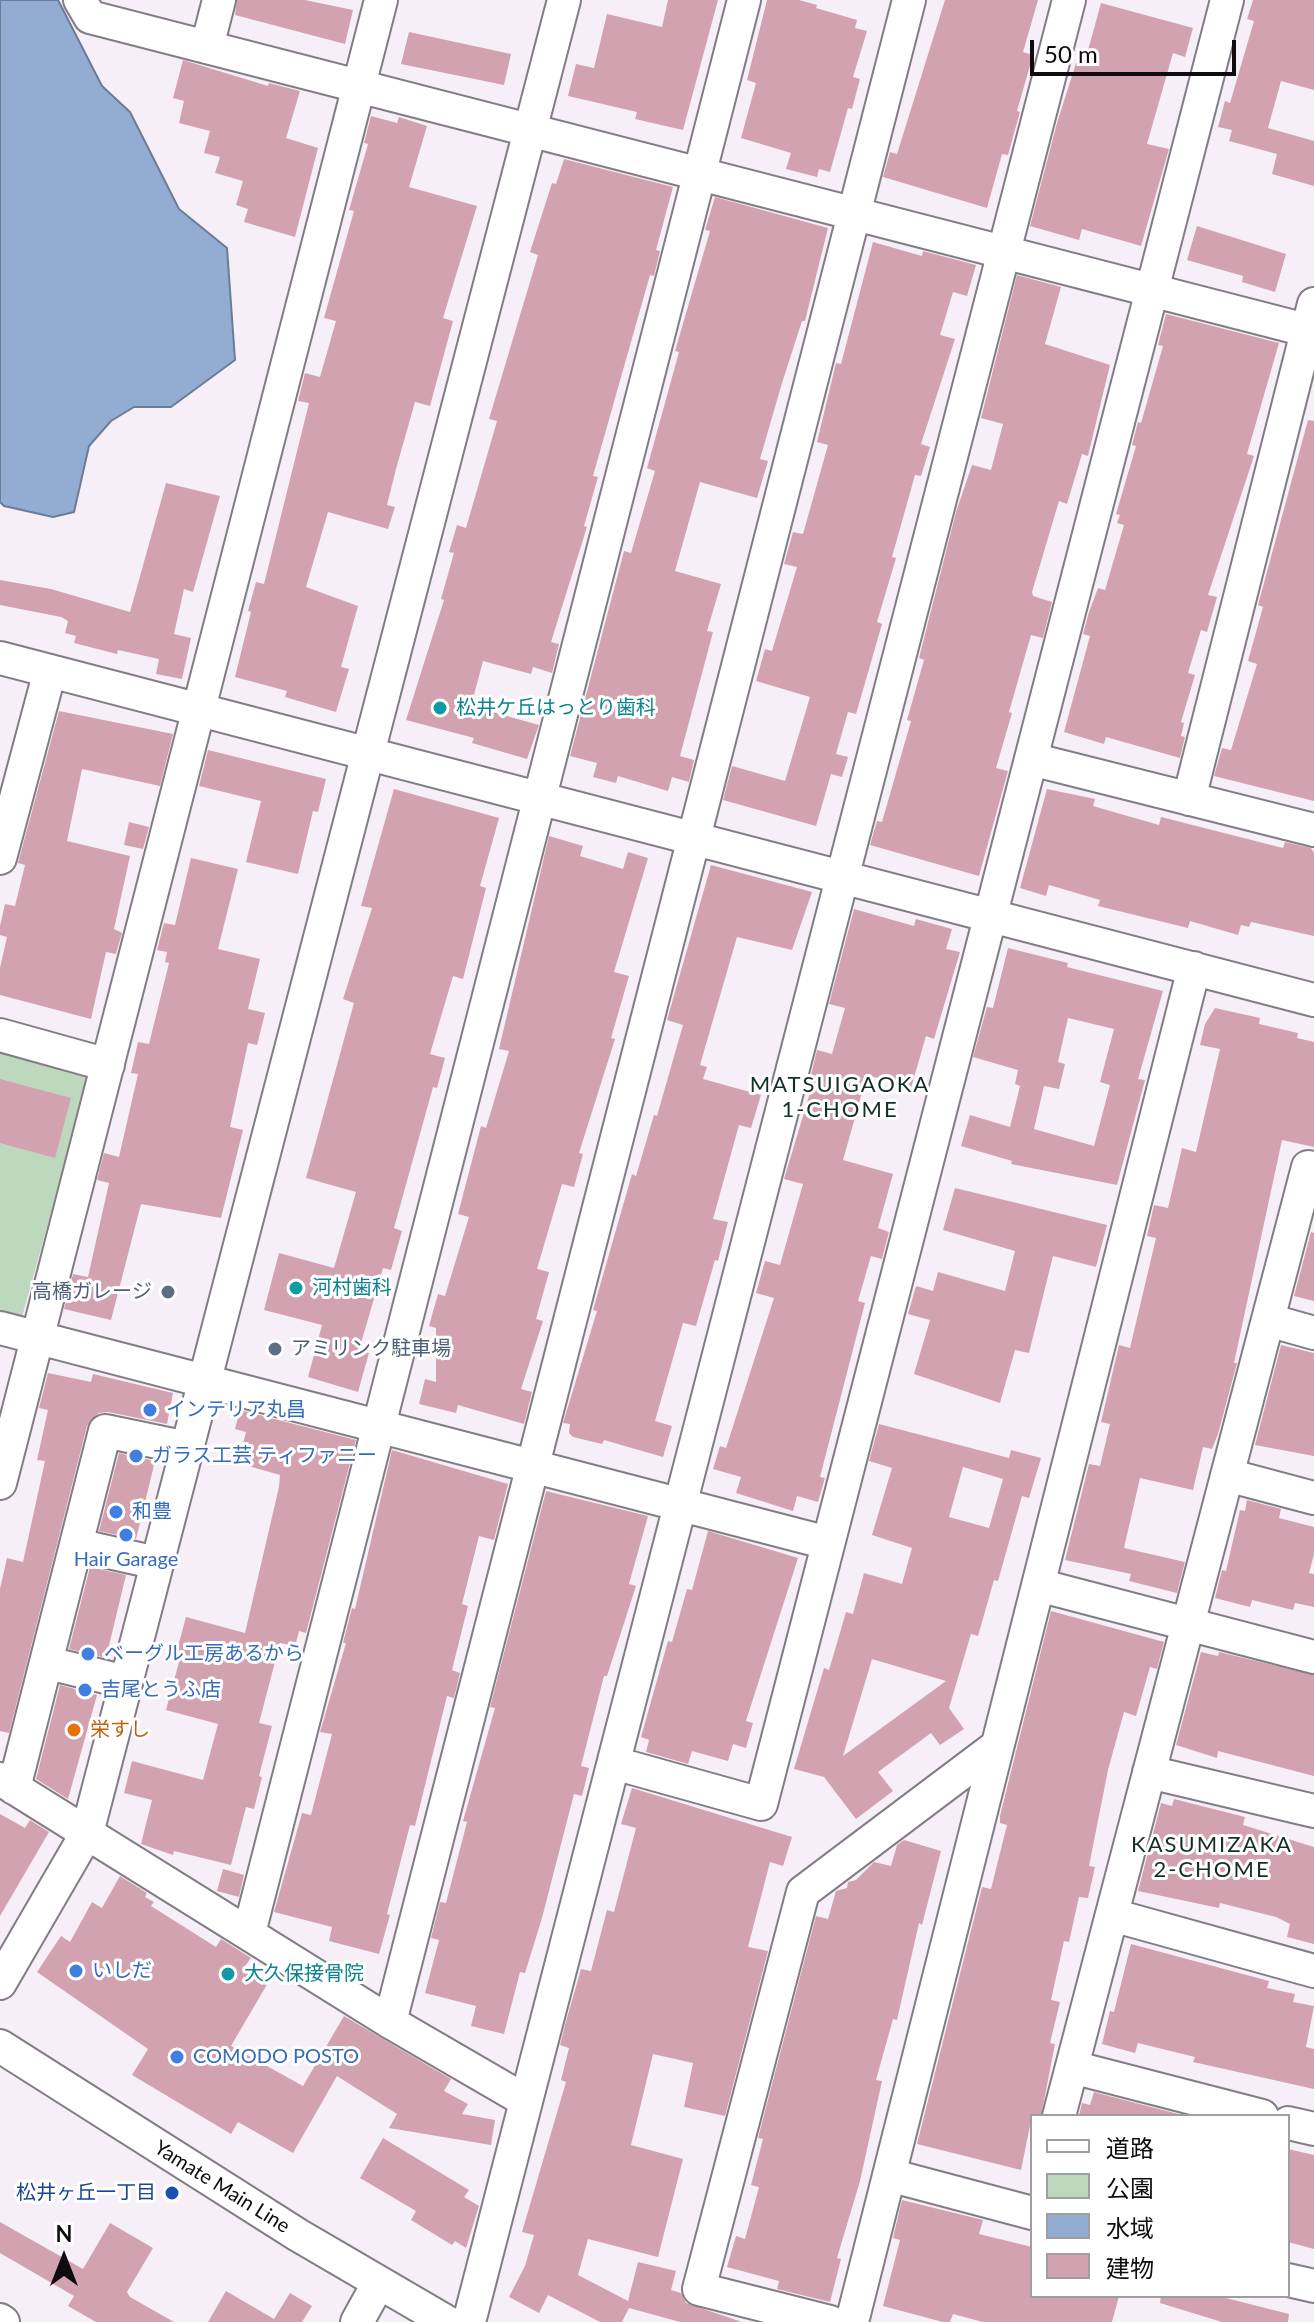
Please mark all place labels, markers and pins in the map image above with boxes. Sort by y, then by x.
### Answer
place label: 松井ケ丘はっとり歯科 [456,696,656,720]
marker: 松井ケ丘はっとり歯科 [431,699,449,717]
place label: 河村歯科 [312,1276,392,1300]
marker: 河村歯科 [287,1279,305,1297]
place label: 高橋ガレージ [32,1280,152,1304]
marker: 高橋ガレージ [159,1283,177,1301]
place label: アミリンク駐車場 [291,1337,451,1361]
marker: アミリンク駐車場 [266,1340,284,1358]
place label: インテリア丸昌 [166,1398,306,1422]
marker: インテリア丸昌 [141,1401,159,1419]
place label: ガラス工芸 ティファニー [152,1444,377,1468]
marker: ガラス工芸 ティファニー [127,1447,145,1465]
place label: 和豊 [132,1500,172,1524]
marker: 和豊 [107,1503,125,1521]
marker: Hair Garage [117,1526,135,1544]
place label: Hair Garage [74,1548,178,1572]
place label: ベーグル工房あるから [104,1642,304,1666]
marker: ベーグル工房あるから [79,1645,97,1663]
place label: 吉尾とうふ店 [101,1678,221,1702]
marker: 吉尾とうふ店 [76,1681,94,1699]
place label: 栄すし [90,1718,150,1742]
marker: 栄すし [65,1721,83,1739]
place label: いしだ [92,1959,152,1983]
marker: いしだ [67,1962,85,1980]
place label: 大久保接骨院 [244,1962,364,1986]
marker: 大久保接骨院 [219,1965,237,1983]
place label: COMODO POSTO [193,2045,359,2069]
marker: COMODO POSTO [168,2048,186,2066]
place label: 松井ヶ丘一丁目 [16,2181,156,2205]
marker: 松井ヶ丘一丁目 [163,2184,181,2202]

